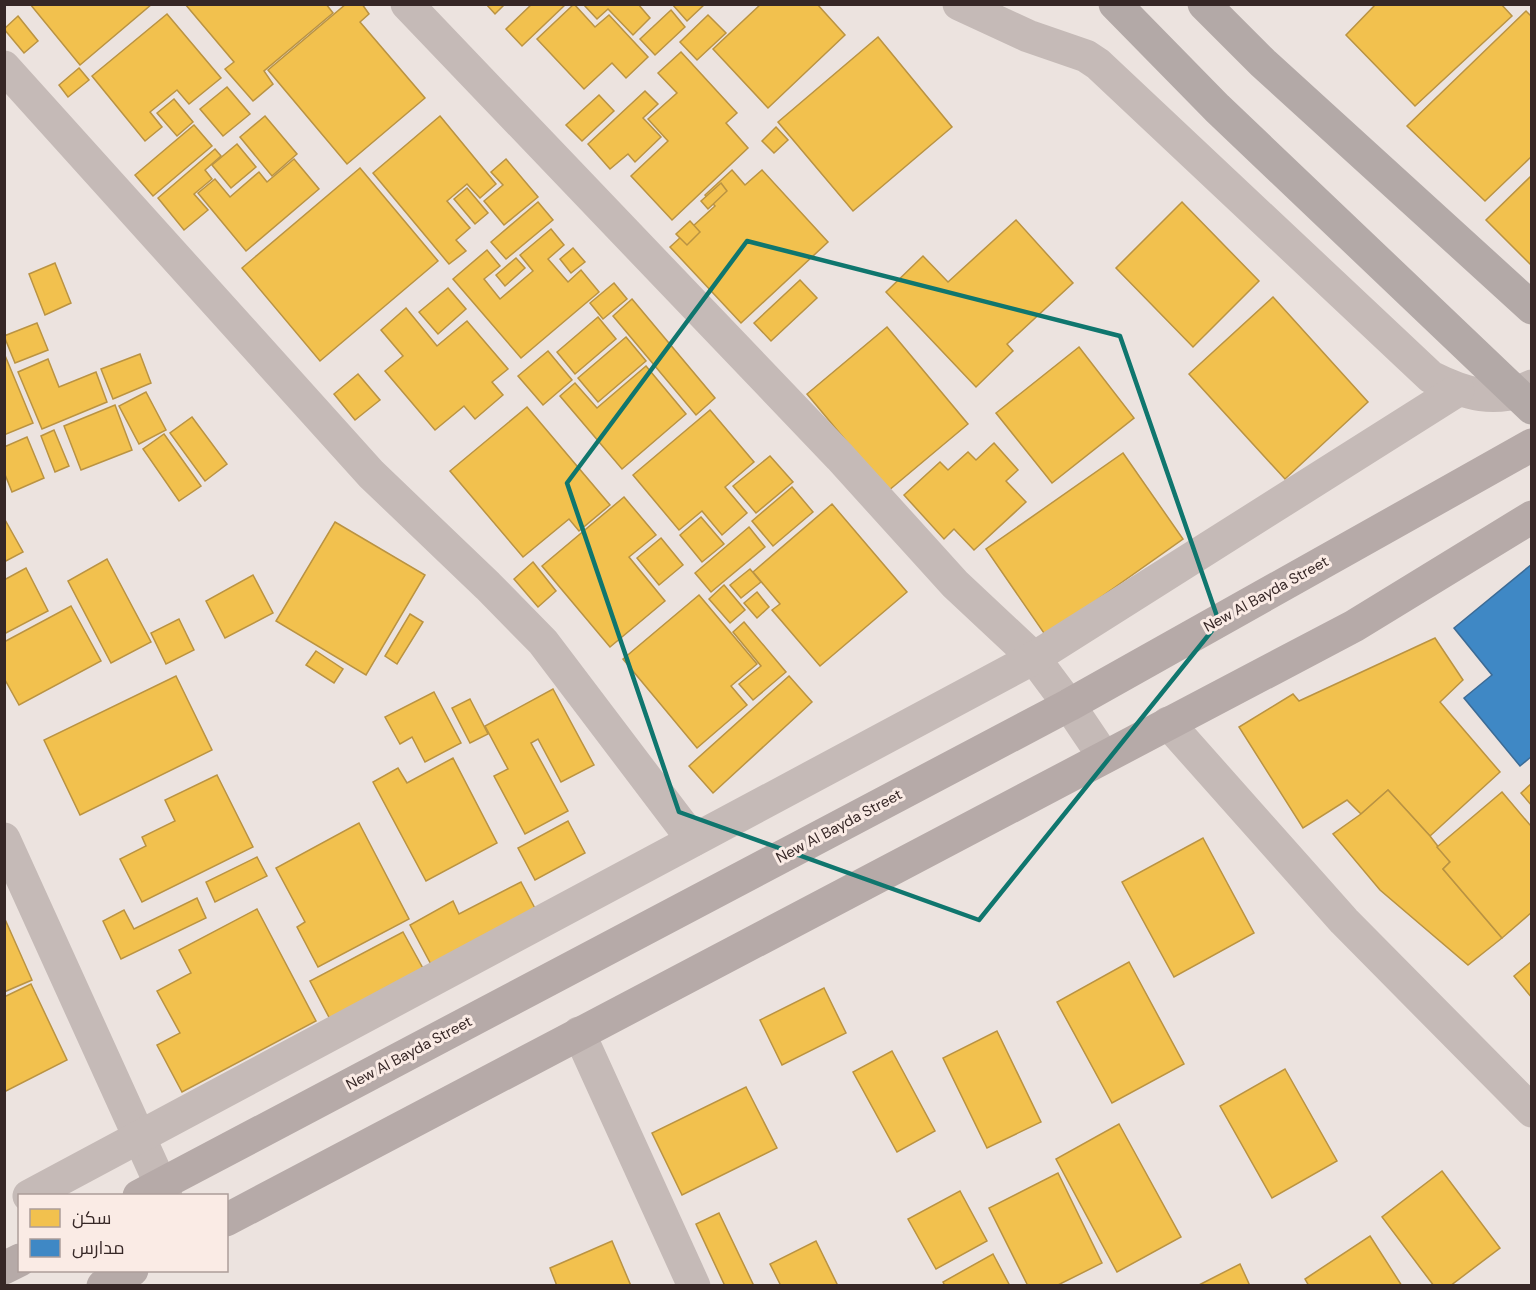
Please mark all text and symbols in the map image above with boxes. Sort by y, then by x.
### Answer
street label: New Al Bayda Street [1200,551,1332,637]
street label: New Al Bayda Street [772,784,906,868]
street label: New Al Bayda Street [342,1011,476,1095]
legend [18,1194,228,1272]
text: سكن [72,1206,111,1230]
text: مدارس [72,1236,125,1260]

